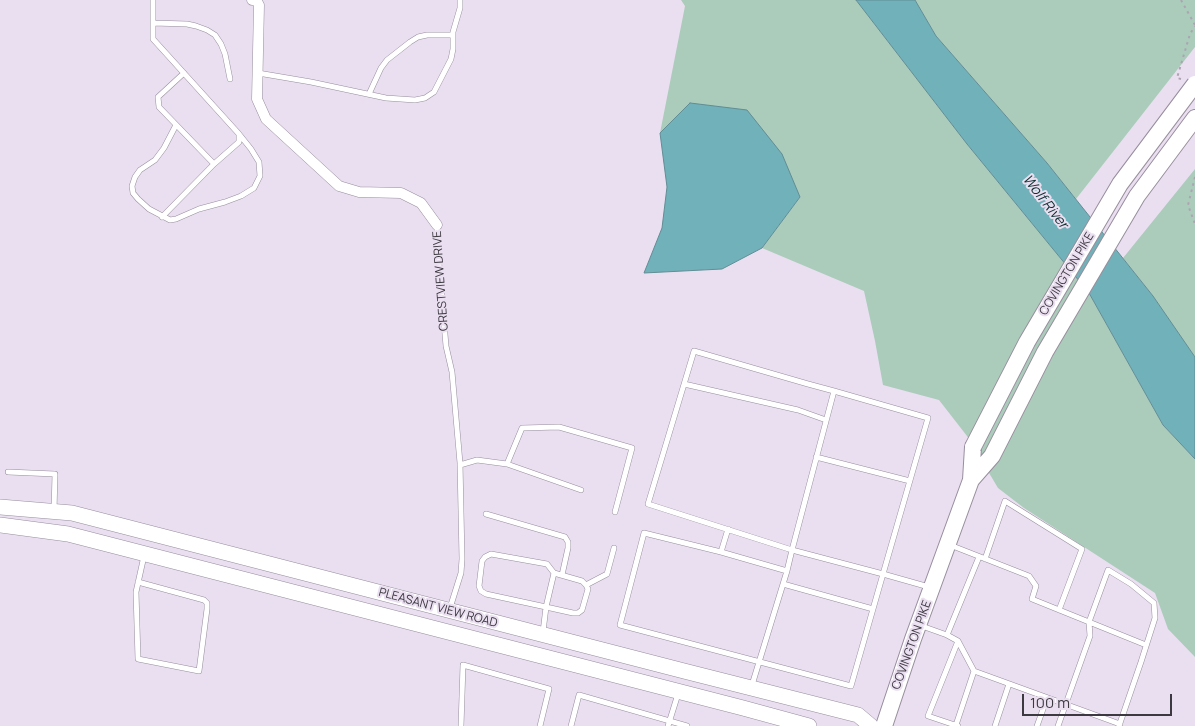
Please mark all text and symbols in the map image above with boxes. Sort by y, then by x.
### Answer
water label: Wolf River [1019,172,1071,232]
street label: CRESTVIEW DRIVE [430,230,452,332]
street label: COVINGTON PIKE [1037,230,1097,318]
street label: PLEASANT VIEW ROAD [377,585,499,631]
street label: COVINGTON PIKE [889,598,935,692]
scale bar [1025,684,1175,716]
text: 100 m [1030,692,1070,713]

